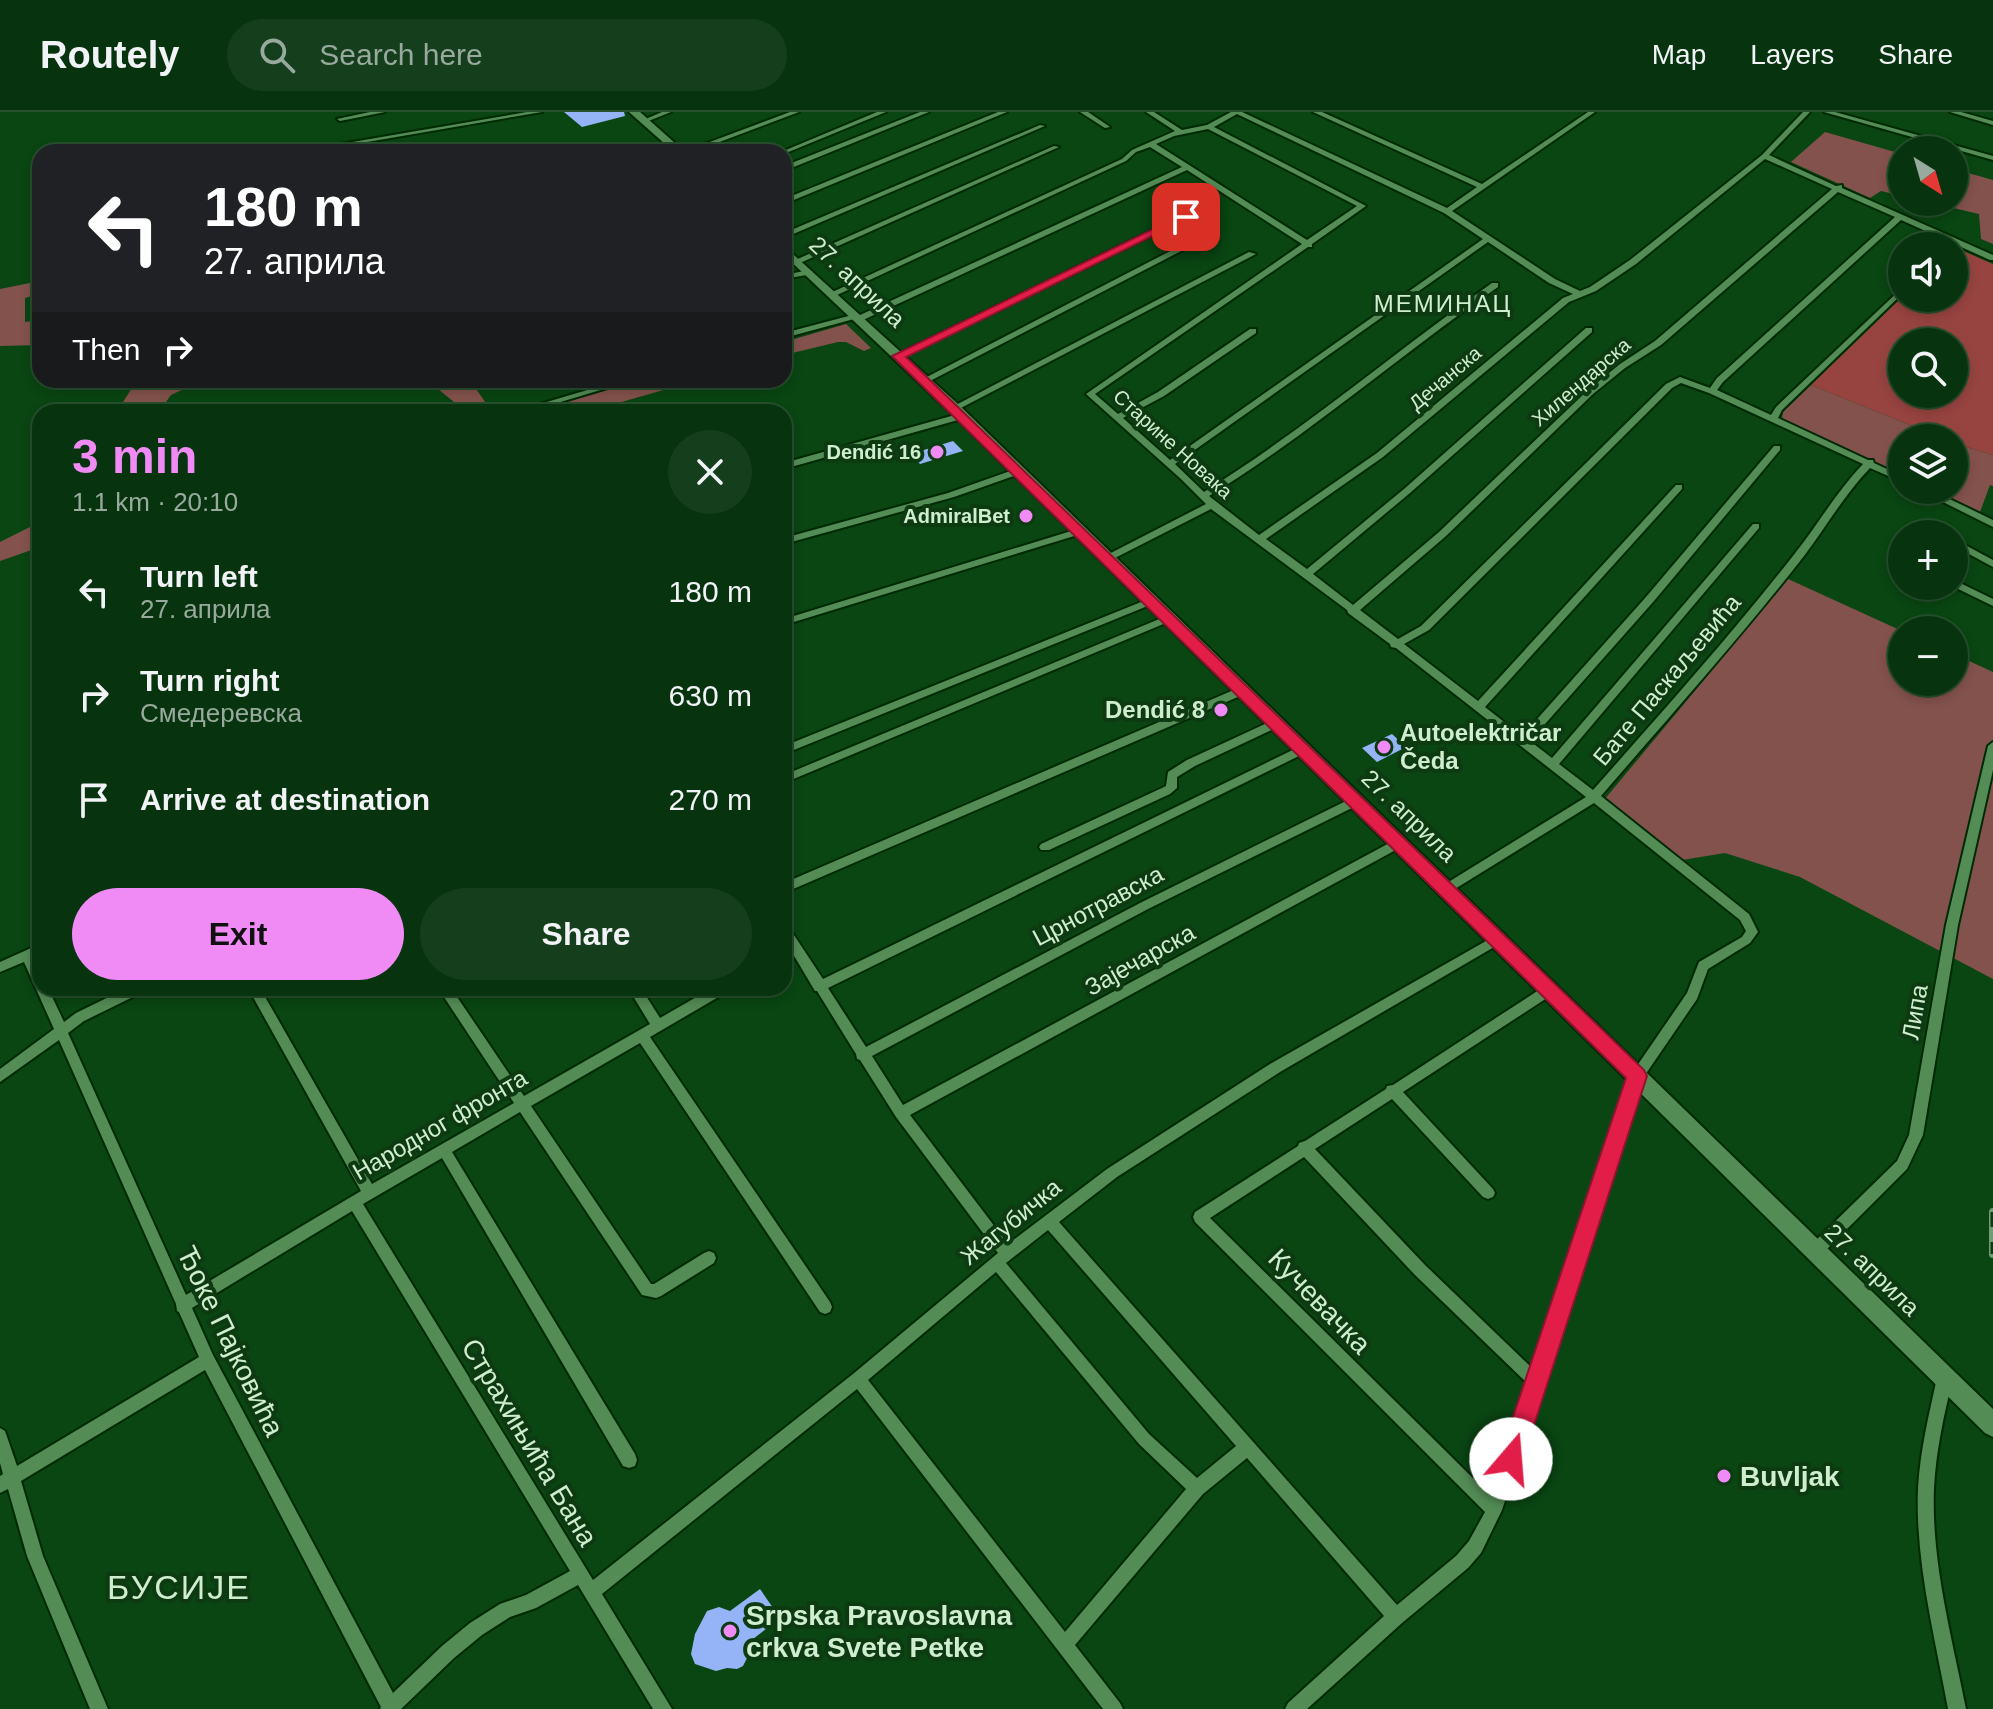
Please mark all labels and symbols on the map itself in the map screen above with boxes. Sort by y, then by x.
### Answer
north arrow [1888,136,1968,216]
pin [1152,183,1220,251]
street label: 27. априла [804,231,911,333]
district label: МЕМИНАЦ [1374,290,1512,317]
street label: Хилендарска [1528,333,1635,431]
street label: Дечанска [1405,341,1486,414]
street label: Старине Новака [1109,385,1237,504]
place label: Dendić 16 [827,441,921,463]
marker: Dendić 16 [928,443,946,461]
place label: AdmiralBet [903,505,1010,527]
marker: AdmiralBet [1017,507,1035,525]
street label: Бате Паскаљевића [1587,588,1746,770]
place label: Dendić 8 [1105,696,1205,723]
marker: Dendić 8 [1212,701,1230,719]
place label: Autoelektričar Čeda [1400,719,1561,774]
marker: Autoelektričar Čeda [1375,738,1393,756]
street label: 27. априла [1357,764,1463,868]
street label: Црнотравска [1028,860,1168,951]
street label: Зајечарска [1080,918,1200,1001]
street label: Липа [1896,982,1933,1042]
street label: Народног фронта [348,1063,532,1185]
street label: Жагубичка [955,1173,1067,1270]
street label: 27. априла [1820,1218,1926,1322]
street label: Ђоке Пајковића [171,1241,290,1442]
street label: Кучевачка [1262,1243,1377,1360]
street label: Страхињића Бана [455,1333,604,1552]
position arrow [1469,1417,1553,1501]
place label: Buvljak [1740,1461,1840,1492]
marker: Buvljak [1715,1467,1733,1485]
district label: БУСИЈЕ [107,1568,251,1606]
place label: Srpska Pravoslavna crkva Svete Petke [746,1600,1013,1663]
marker: Srpska Pravoslavna crkva Svete Petke [721,1622,739,1640]

